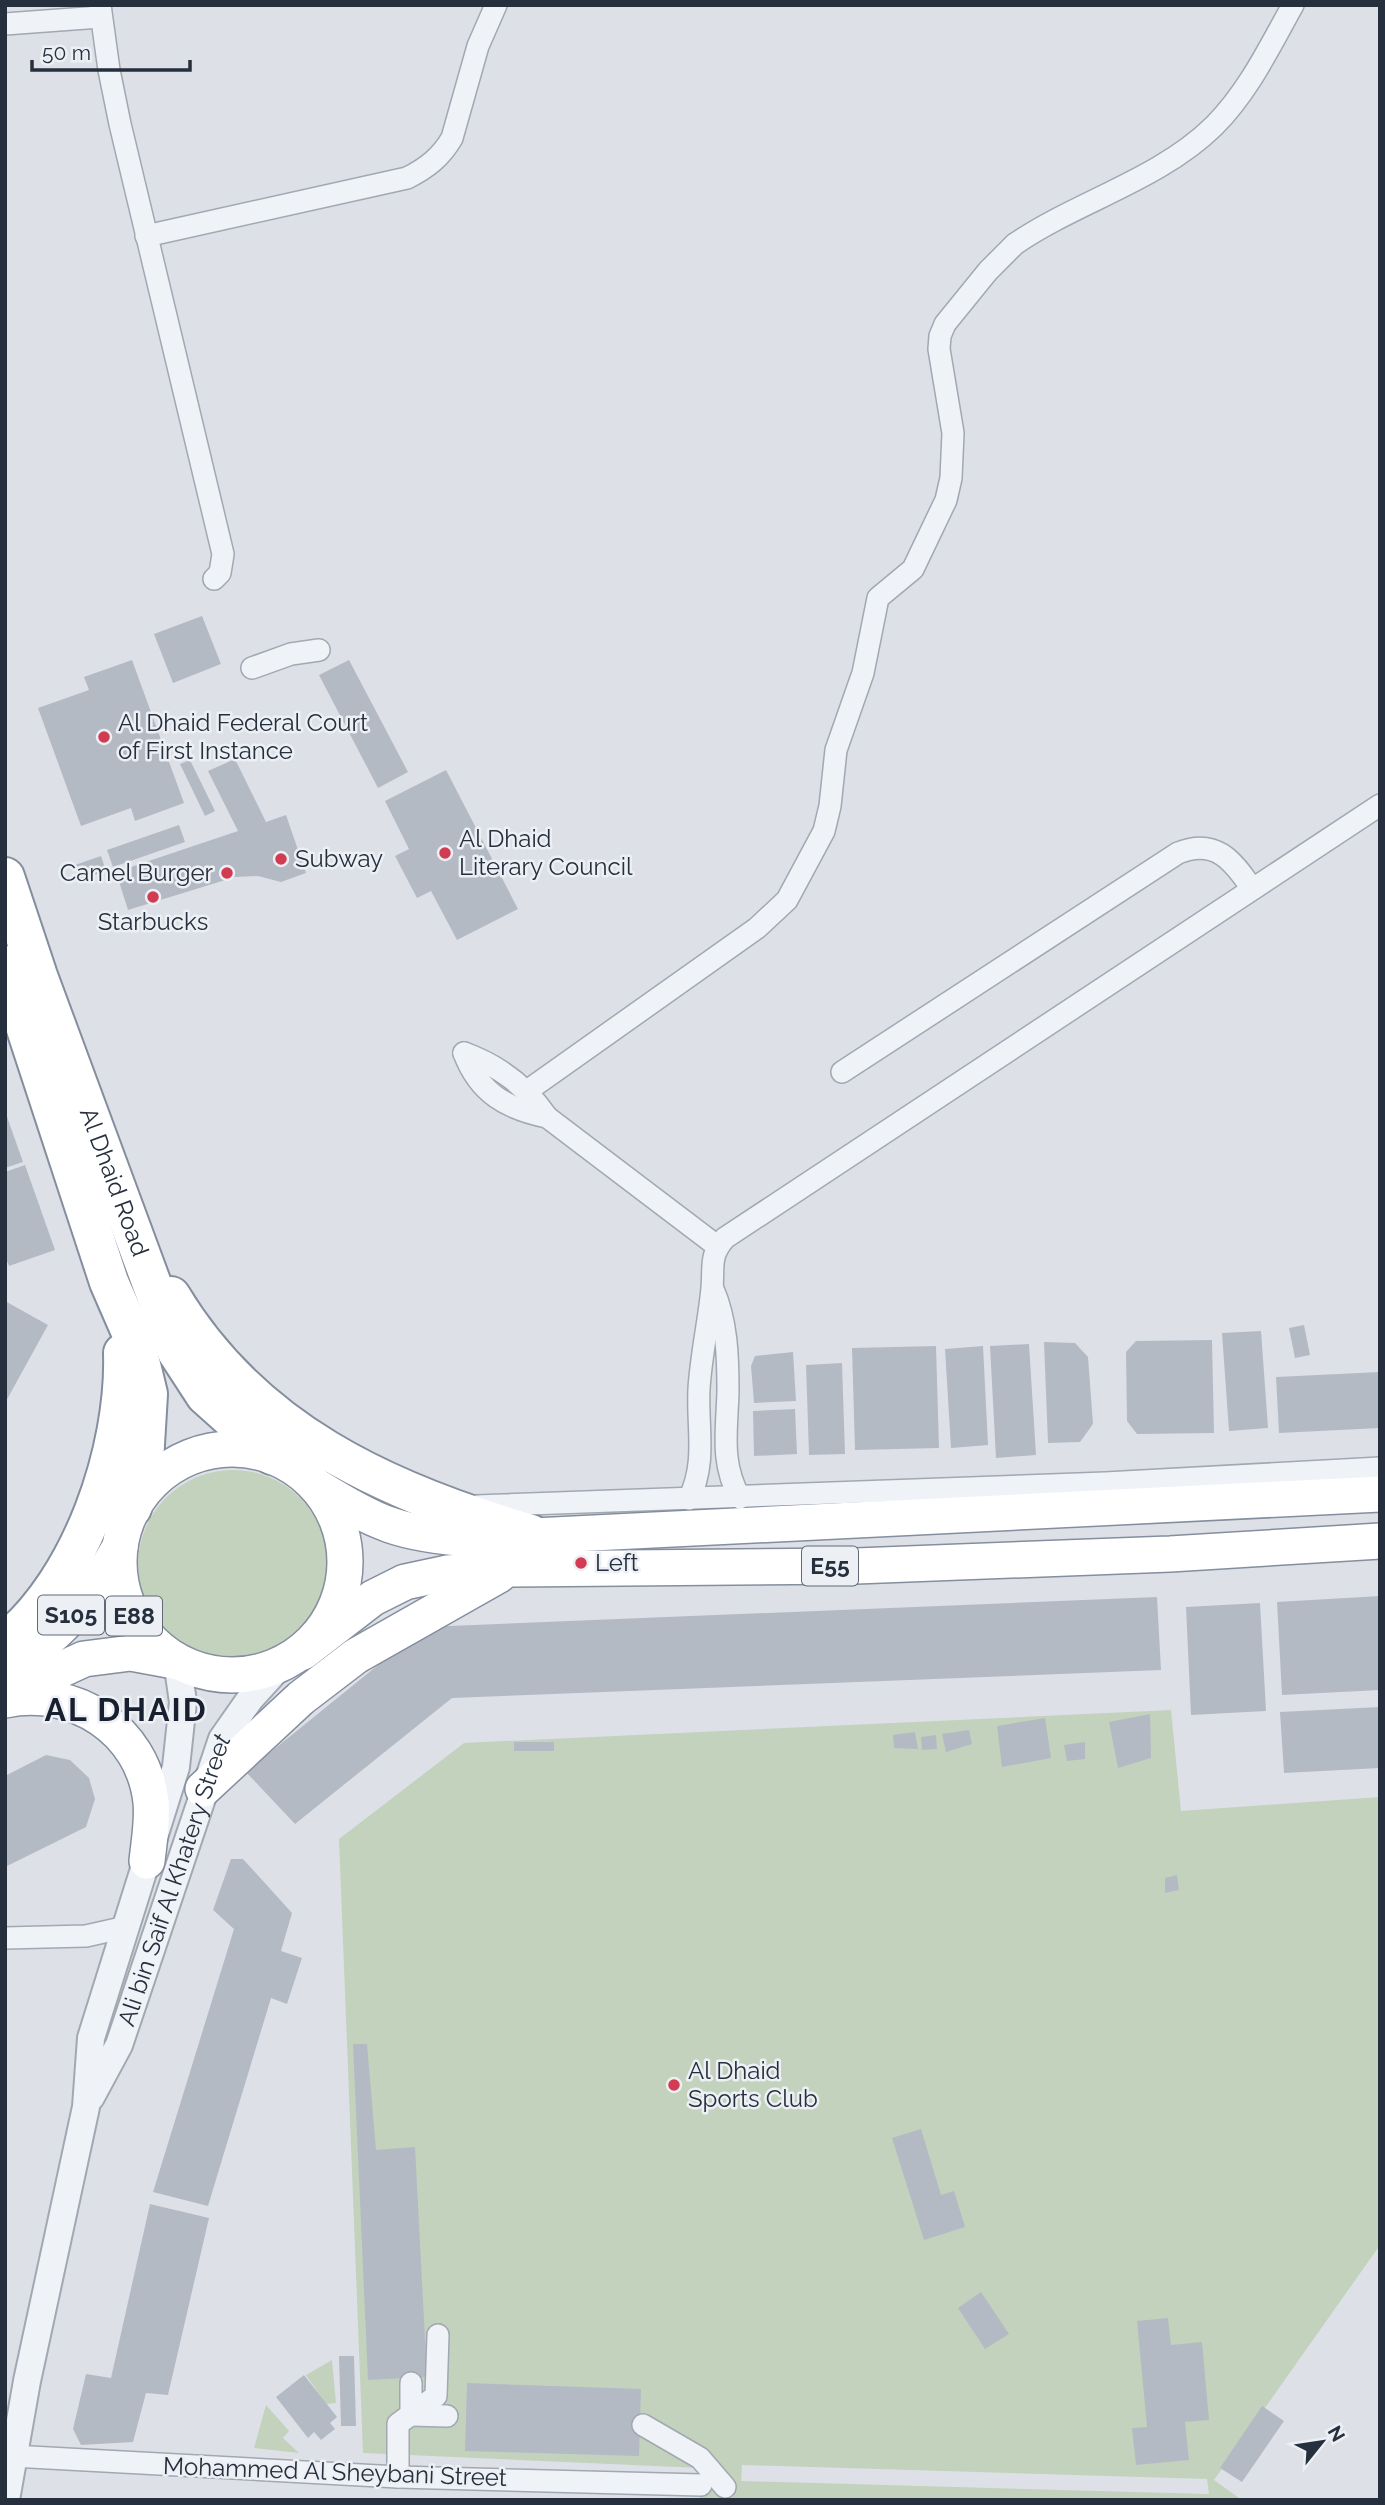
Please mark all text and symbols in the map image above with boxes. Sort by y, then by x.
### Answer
scale bar [32,28,189,72]
text: 50 m [42,40,91,65]
place label: Al Dhaid Federal Court of First Instance [118,708,368,765]
marker: Al Dhaid Federal Court of First Instance [96,729,112,745]
place label: Al Dhaid Literary Council [459,824,633,881]
place label: Subway [295,844,383,873]
marker: Al Dhaid Literary Council [437,845,453,861]
marker: Subway [273,851,289,867]
place label: Camel Burger [60,858,214,887]
marker: Camel Burger [219,865,235,881]
marker: Starbucks [145,889,161,905]
place label: Starbucks [98,907,208,936]
street label: Al Dhaid Road [74,1104,155,1260]
road number: E55 [802,1546,858,1586]
place label: Left [595,1548,639,1577]
marker: Left [573,1555,589,1571]
road number: S105 [38,1596,104,1634]
road number: E88 [106,1596,162,1636]
district label: AL DHAID [44,1691,208,1728]
street label: Ali bin Saif Al Khatery Street [111,1727,236,2030]
place label: Al Dhaid Sports Club [688,2056,818,2113]
marker: Al Dhaid Sports Club [666,2077,682,2093]
north arrow [1287,2407,1357,2477]
text: N [1324,2422,1350,2445]
street label: Mohammed Al Sheybani Street [163,2451,507,2492]

